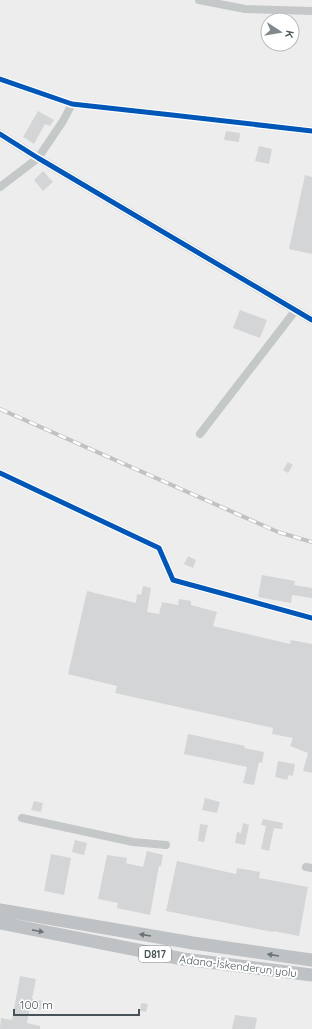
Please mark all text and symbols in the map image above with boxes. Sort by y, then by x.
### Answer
north arrow [260,12,300,52]
text: K [282,29,297,39]
one-way arrow [32,928,44,934]
one-way arrow [139,931,151,937]
road number: D817 [139,946,171,962]
street label: Adana-İskenderun yolu [178,952,298,980]
one-way arrow [267,952,280,958]
scale bar [14,991,139,1017]
text: 100 m [20,997,53,1012]

